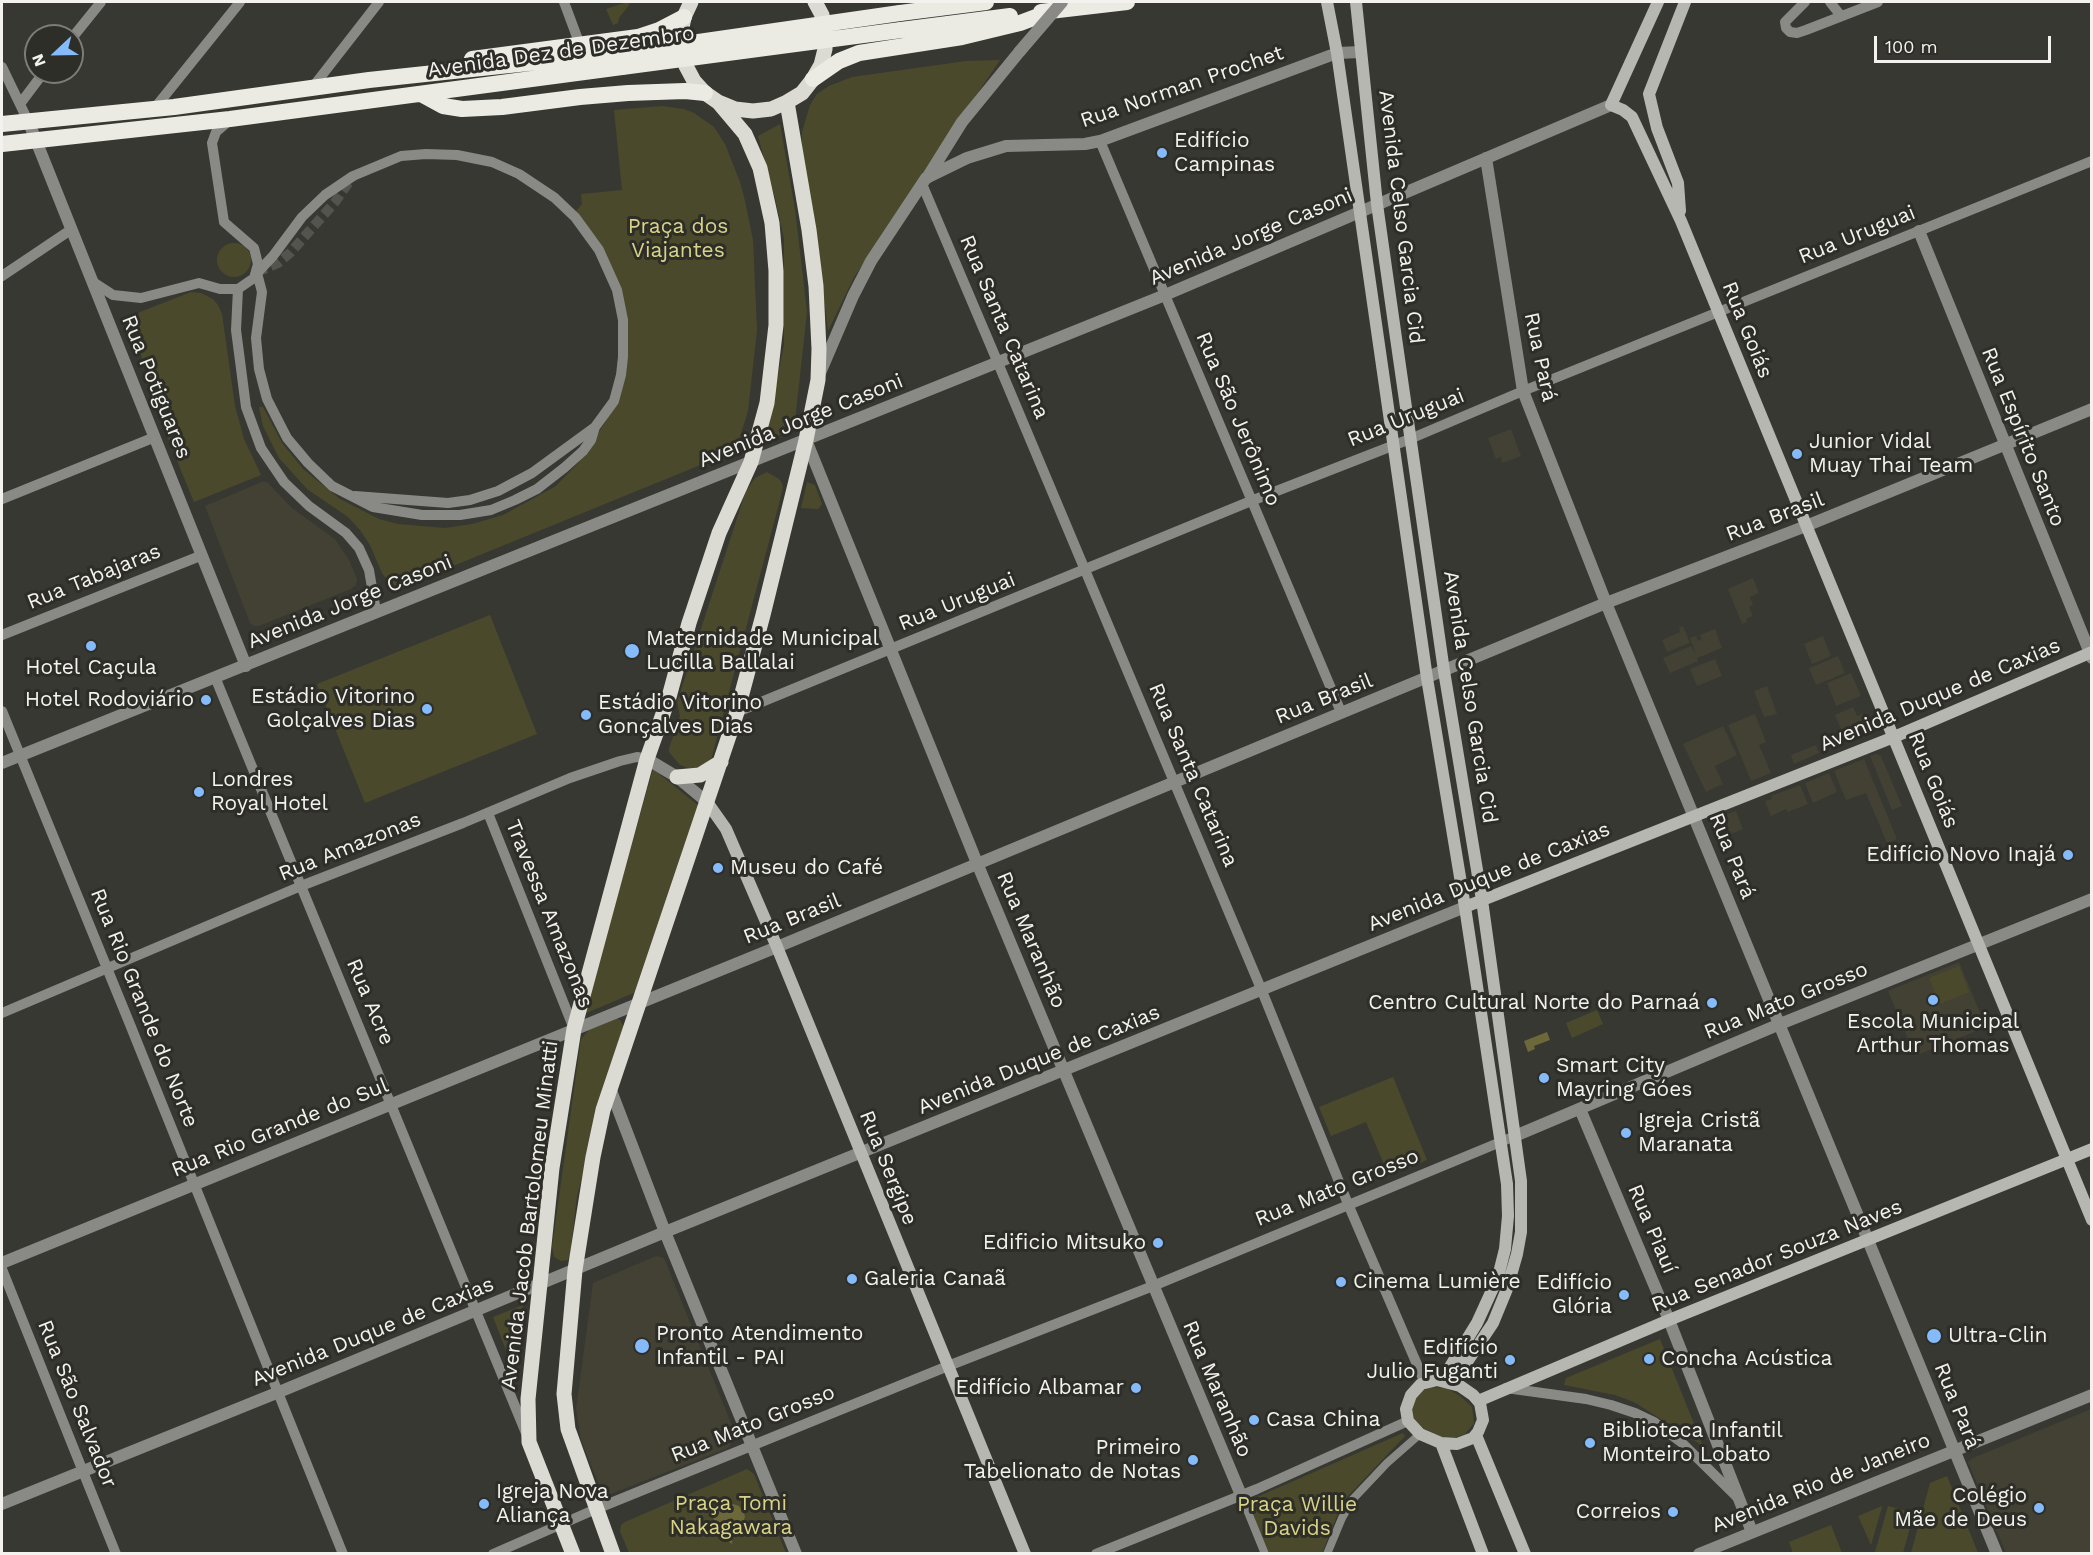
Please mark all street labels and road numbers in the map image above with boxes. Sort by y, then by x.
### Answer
street label: Avenida Dez de Dezembro [426,21,696,83]
street label: Rua Norman Prochet [1077,40,1287,134]
street label: Avenida Celso Garcia Cid [1373,89,1429,345]
street label: Avenida Jorge Casoni [1146,183,1356,291]
street label: Rua Uruguai [1795,200,1919,270]
street label: Rua Santa Catarina [954,231,1054,423]
street label: Rua Goiás [1716,278,1778,382]
street label: Rua Pará [1518,310,1562,404]
street label: Rua Potiguares [116,312,196,462]
street label: Rua São Jerônimo [1190,328,1286,510]
street label: Rua Espírito Santo [1976,344,2070,530]
street label: Avenida Jorge Casoni [695,368,907,474]
street label: Rua Uruguai [1344,383,1468,453]
street label: Rua Brasil [1723,487,1827,547]
street label: Rua Tabajaras [23,539,165,615]
street label: Avenida Jorge Casoni [244,549,456,655]
street label: Rua Uruguai [895,567,1019,637]
street label: Avenida Celso Garcia Cid [1438,569,1502,825]
street label: Avenida Duque de Caxias [1816,633,2064,757]
street label: Rua Brasil [1272,668,1376,730]
street label: Rua Santa Catarina [1143,679,1243,871]
street label: Rua Goiás [1902,728,1964,832]
street label: Rua Amazonas [275,807,425,887]
street label: Rua Pará [1703,809,1761,903]
street label: Travessa Amazonas [500,816,598,1012]
street label: Avenida Duque de Caxias [1364,817,1614,937]
street label: Rua Maranhão [991,868,1071,1012]
street label: Rua Rio Grande do Norte [84,885,204,1131]
street label: Rua Brasil [740,888,844,950]
street label: Rua Acre [341,955,399,1049]
street label: Rua Mato Grosso [1700,957,1872,1045]
street label: Avenida Duque de Caxias [914,1000,1164,1120]
street label: Avenida Jacob Bartolomeu Minatti [496,1039,564,1391]
street label: Rua Rio Grande do Sul [168,1073,392,1183]
street label: Rua Sergipe [854,1107,922,1229]
street label: Rua Mato Grosso [1251,1144,1423,1232]
street label: Rua Piauí [1622,1181,1682,1277]
street label: Rua Senador Souza Naves [1648,1194,1906,1318]
street label: Avenida Duque de Caxias [248,1272,498,1392]
street label: Rua São Salvador [32,1316,122,1492]
street label: Rua Maranhão [1177,1317,1257,1461]
street label: Rua Pará [1928,1359,1986,1453]
street label: Rua Mato Grosso [667,1380,839,1468]
street label: Avenida Rio de Janeiro [1708,1428,1934,1538]

